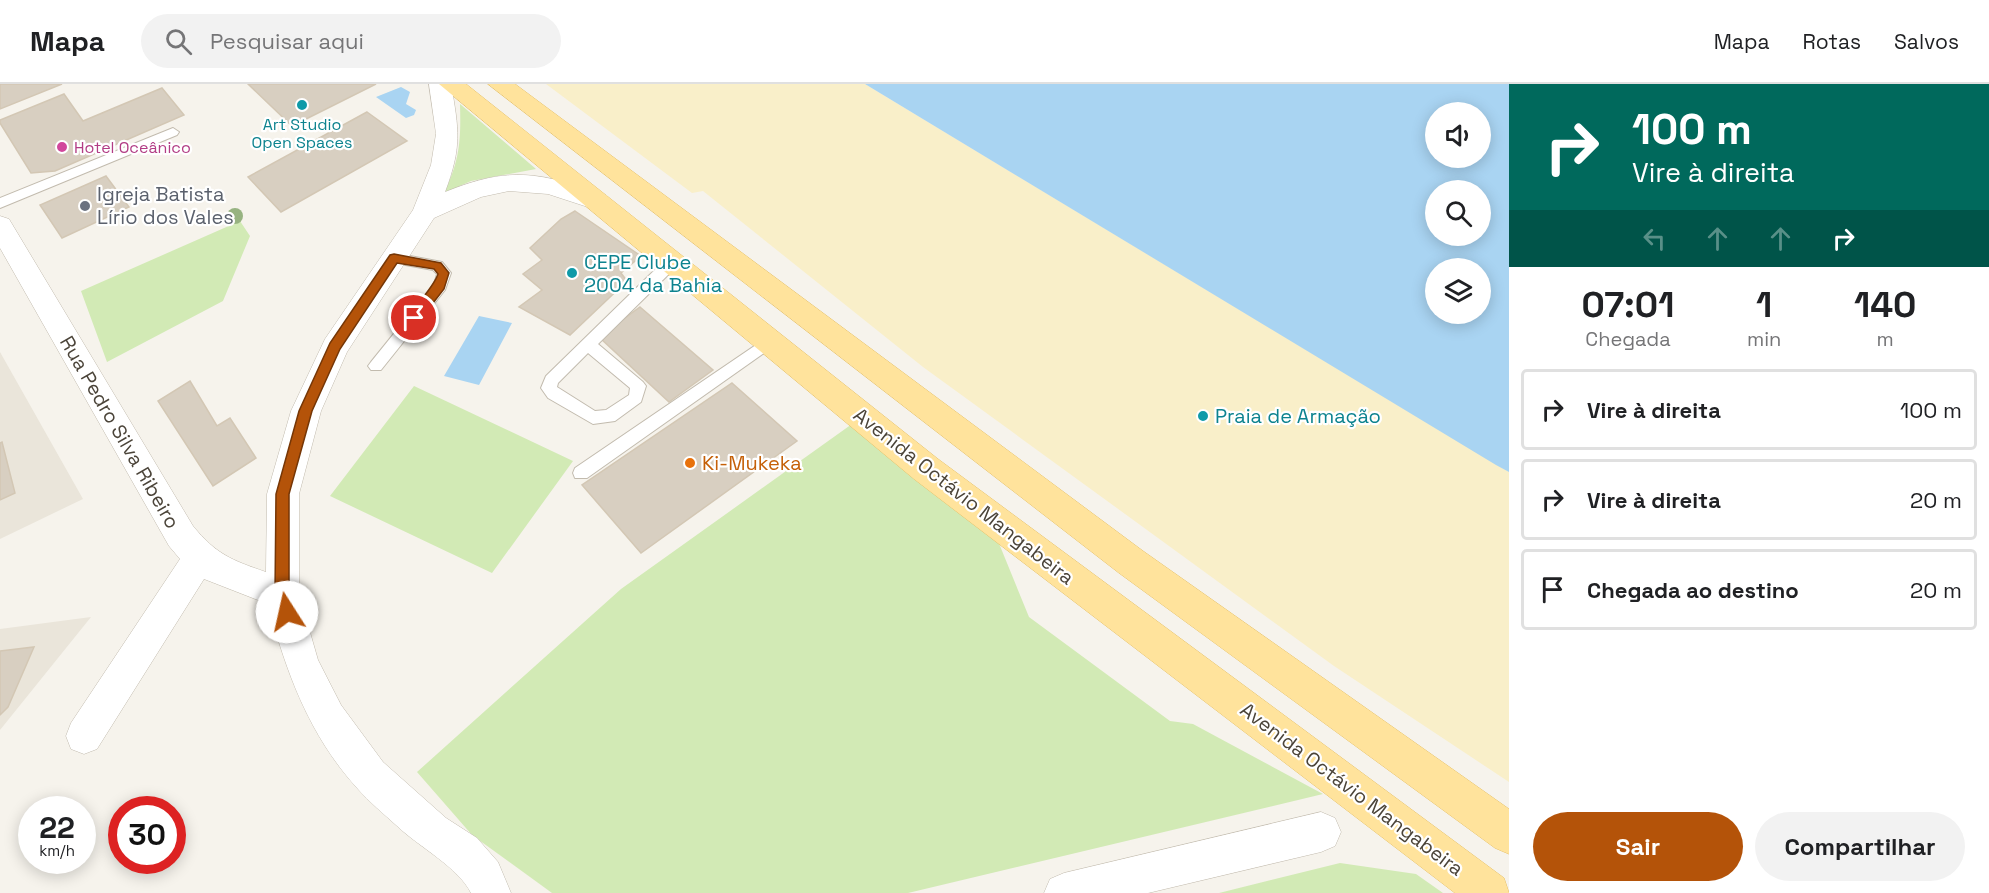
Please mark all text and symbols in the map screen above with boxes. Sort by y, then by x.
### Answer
search box [141,14,561,68]
text: Mapa [30,23,105,59]
icon: search [162,25,195,58]
text: Pesquisar aqui [210,27,364,55]
text: Mapa [1714,28,1769,55]
text: Rotas [1802,28,1861,55]
text: Salvos [1894,28,1959,55]
marker: Art Studio Open Spaces [295,98,309,112]
map controls [1425,102,1491,324]
button: sound [1425,102,1491,168]
text: 100 m [1632,103,1752,156]
icon: right [1533,108,1611,186]
place label: Art Studio Open Spaces [252,114,352,153]
place label: Hotel Oceânico [74,137,191,158]
marker: Hotel Oceânico [55,140,69,154]
text: Vire à direita [1632,155,1795,190]
button: search [1425,180,1491,246]
place label: Igreja Batista Lírio dos Vales [97,181,234,230]
marker: Igreja Batista Lírio dos Vales [78,199,92,213]
icon: left [1638,222,1671,255]
icon: ahead [1701,222,1734,255]
icon: ahead [1764,222,1797,255]
icon: right [1827,222,1860,255]
place label: CEPE Clube 2004 da Bahia [584,249,722,298]
button: layers [1425,258,1491,324]
marker: CEPE Clube 2004 da Bahia [565,266,579,280]
text: 07:01 [1582,282,1674,328]
text: 1 [1756,282,1772,328]
text: 140 [1854,282,1916,328]
pin [388,292,439,343]
icon: arrive [397,301,430,334]
text: Chegada [1585,326,1671,352]
text: min [1747,326,1781,352]
text: m [1877,326,1894,352]
street label: Rua Pedro Silva Ribeiro [54,331,186,533]
icon: right [1536,393,1569,426]
text: Vire à direita [1587,396,1721,424]
text: 100 m [1900,396,1962,424]
street label: Avenida Octávio Mangabeira [848,402,1080,590]
place label: Praia de Armação [1215,403,1381,429]
marker: Praia de Armação [1196,409,1210,423]
place label: Ki-Mukeka [702,450,802,476]
marker: Ki-Mukeka [683,456,697,470]
icon: right [1536,483,1569,516]
text: Vire à direita [1587,486,1721,514]
text: 20 m [1910,486,1962,514]
icon: arrive [1536,573,1569,606]
text: Chegada ao destino [1587,576,1799,604]
text: 20 m [1910,576,1962,604]
position arrow [255,580,319,644]
street label: Avenida Octávio Mangabeira [1235,696,1469,882]
speed limit sign: 30 [108,796,186,874]
text: 22 [39,808,75,847]
button: Sair [1533,812,1743,881]
button: Compartilhar [1755,812,1965,881]
text: km/h [39,841,75,860]

